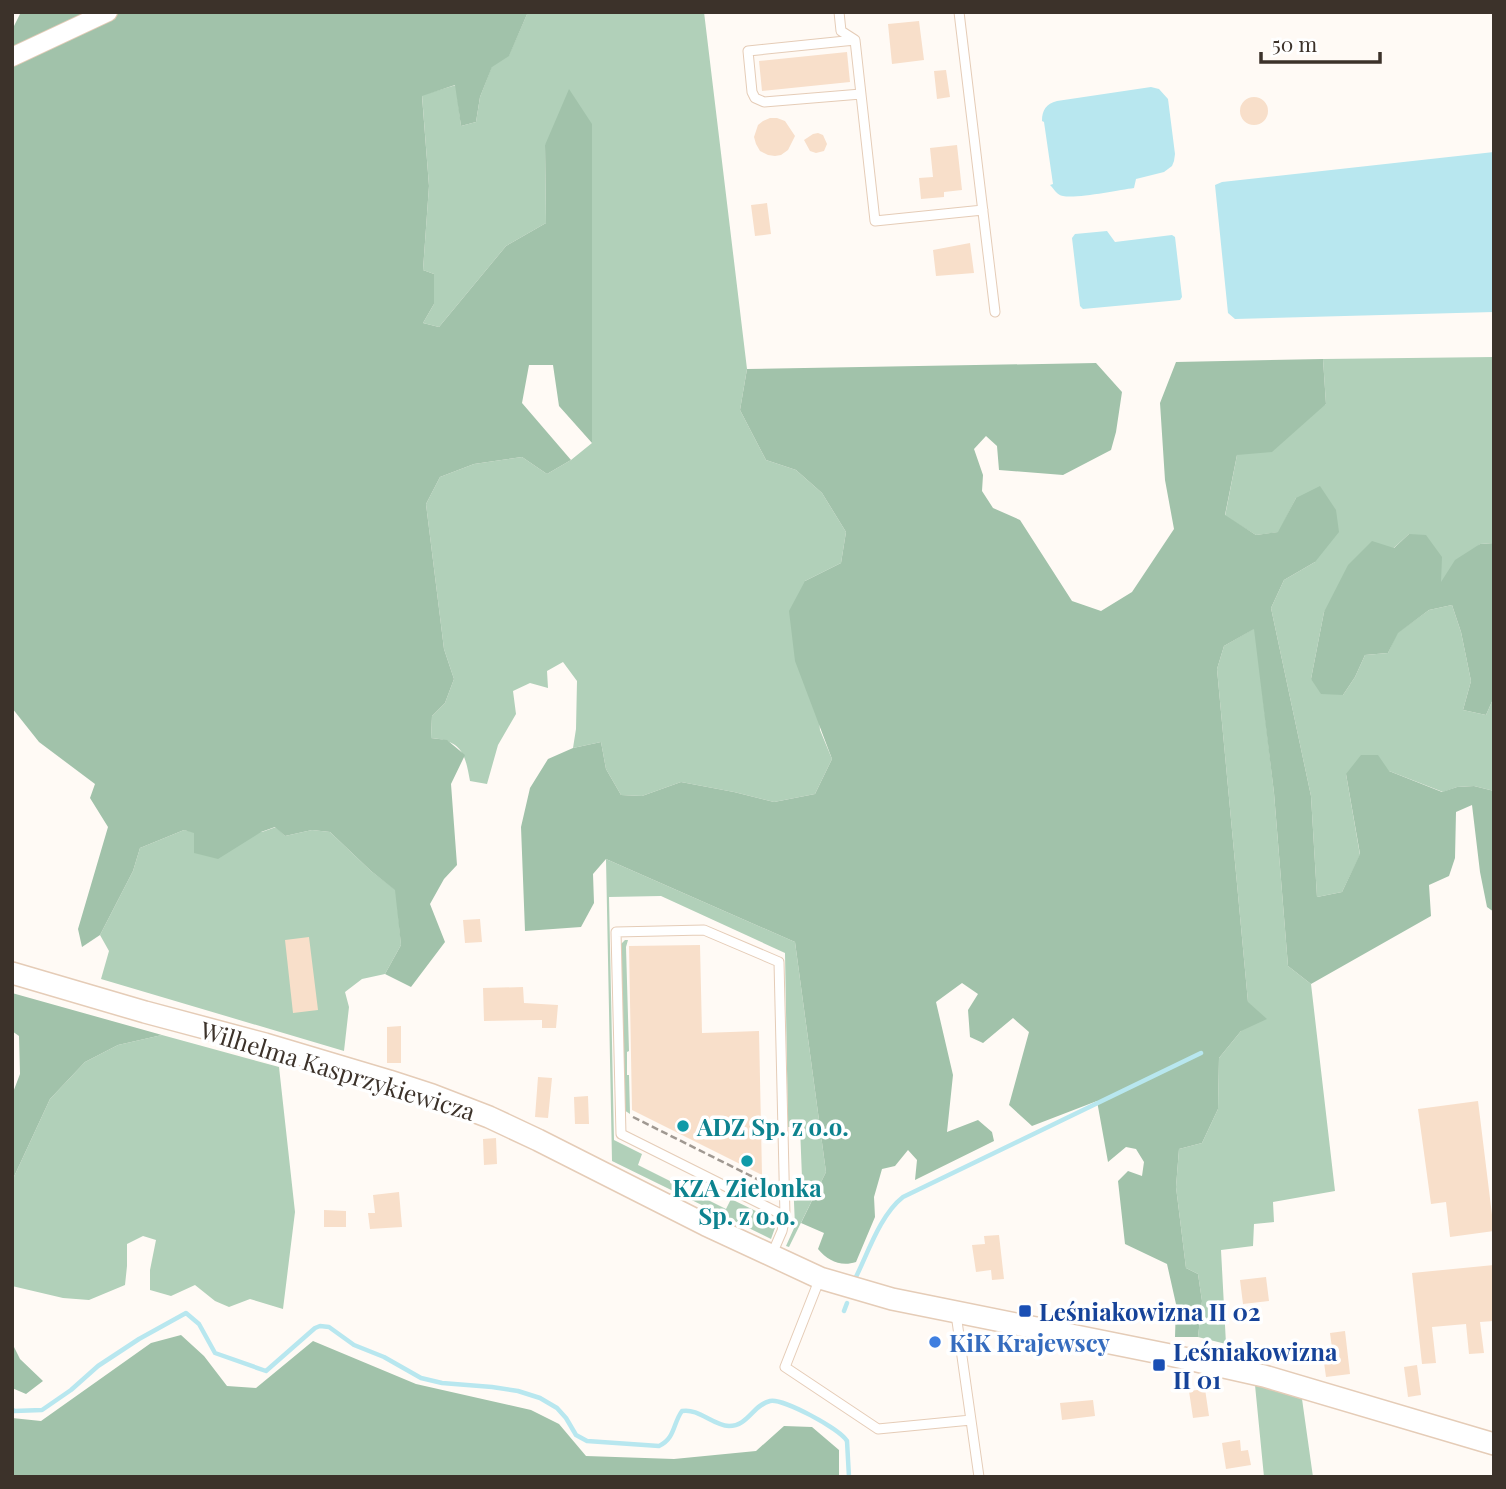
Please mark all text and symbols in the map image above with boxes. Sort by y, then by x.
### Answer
scale bar [1261,21,1380,65]
text: 50 m [1272,29,1318,57]
street label: Wilhelma Kasprzykiewicza [196,1013,479,1127]
place label: ADZ Sp. z o.o. [696,1110,849,1142]
marker: ADZ Sp. z o.o. [675,1118,691,1134]
marker: KZA Zielonka Sp. z o.o. [739,1153,755,1169]
place label: KZA Zielonka Sp. z o.o. [672,1171,822,1231]
place label: Leśniakowizna II 02 [1039,1295,1260,1327]
marker: Leśniakowizna II 02 [1017,1303,1033,1319]
place label: KiK Krajewscy [949,1326,1110,1358]
marker: KiK Krajewscy [927,1334,943,1350]
place label: Leśniakowizna II 01 [1173,1335,1338,1395]
marker: Leśniakowizna II 01 [1151,1357,1167,1373]

